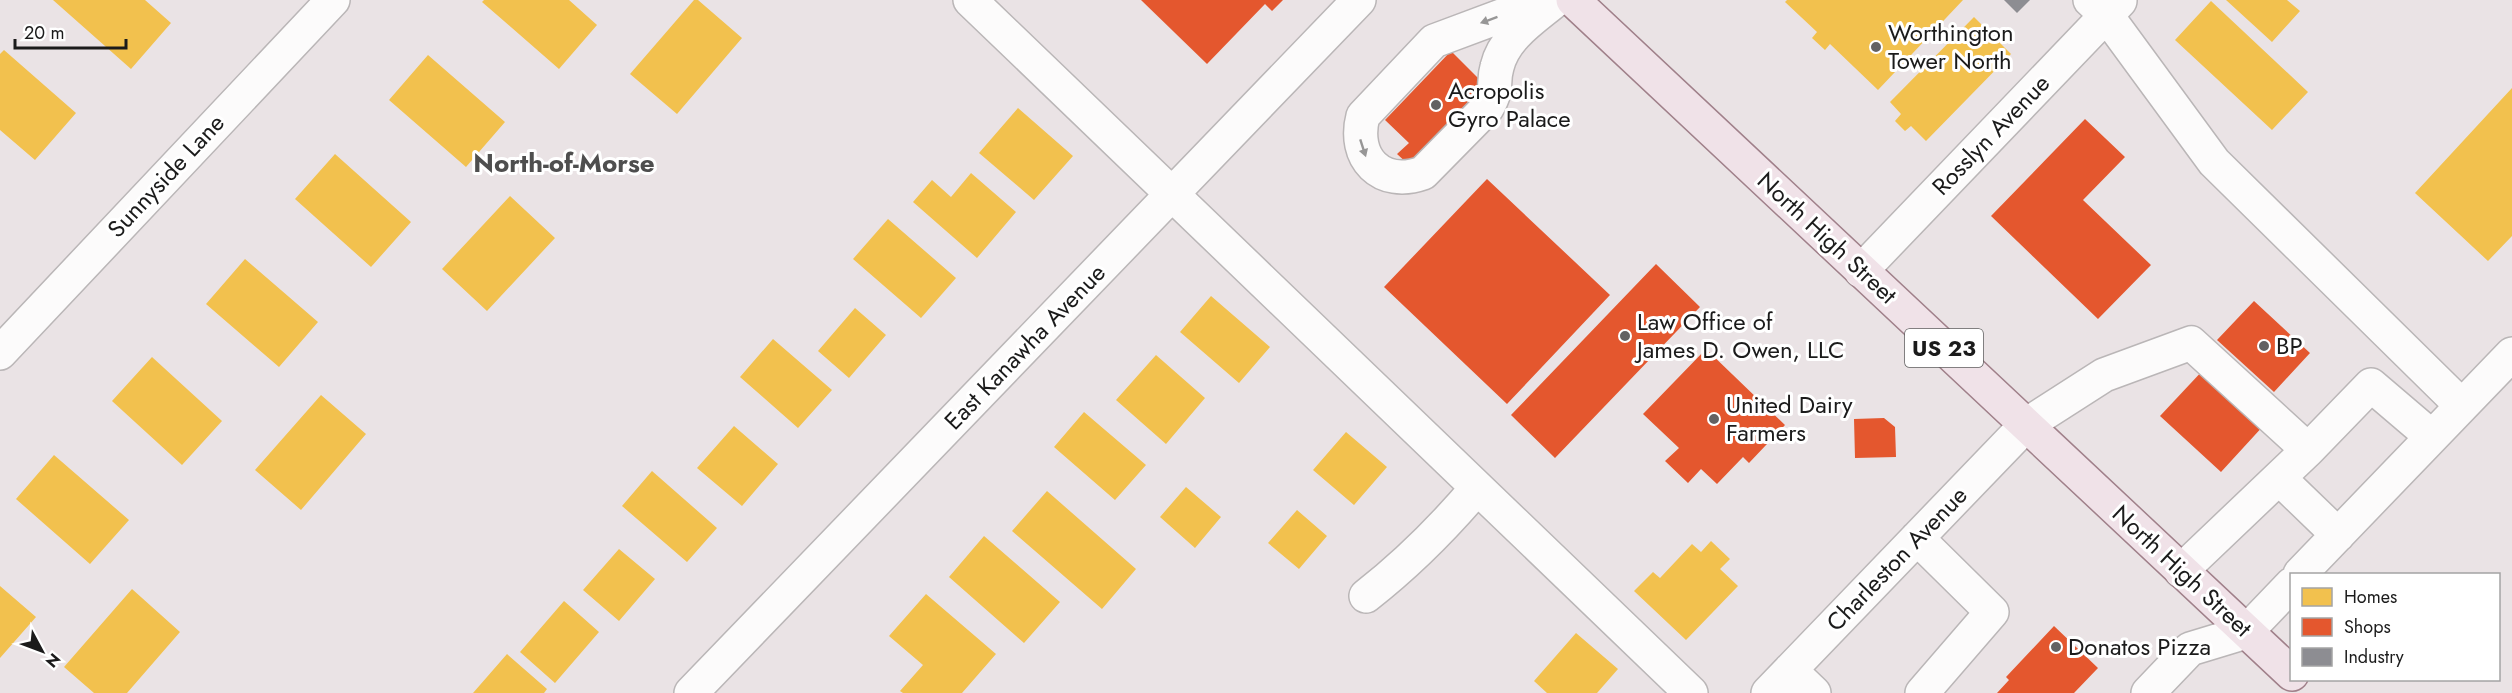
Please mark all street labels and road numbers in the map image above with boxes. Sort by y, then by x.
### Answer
street label: Rosslyn Avenue [1924,66,2058,203]
street label: Sunnyside Lane [99,106,232,245]
street label: North High Street [1750,164,1905,312]
street label: East Kanawha Avenue [936,256,1113,438]
road number: US 23 [1905,329,1983,367]
street label: Charleston Avenue [1818,478,1975,639]
street label: North High Street [2105,497,2260,645]

